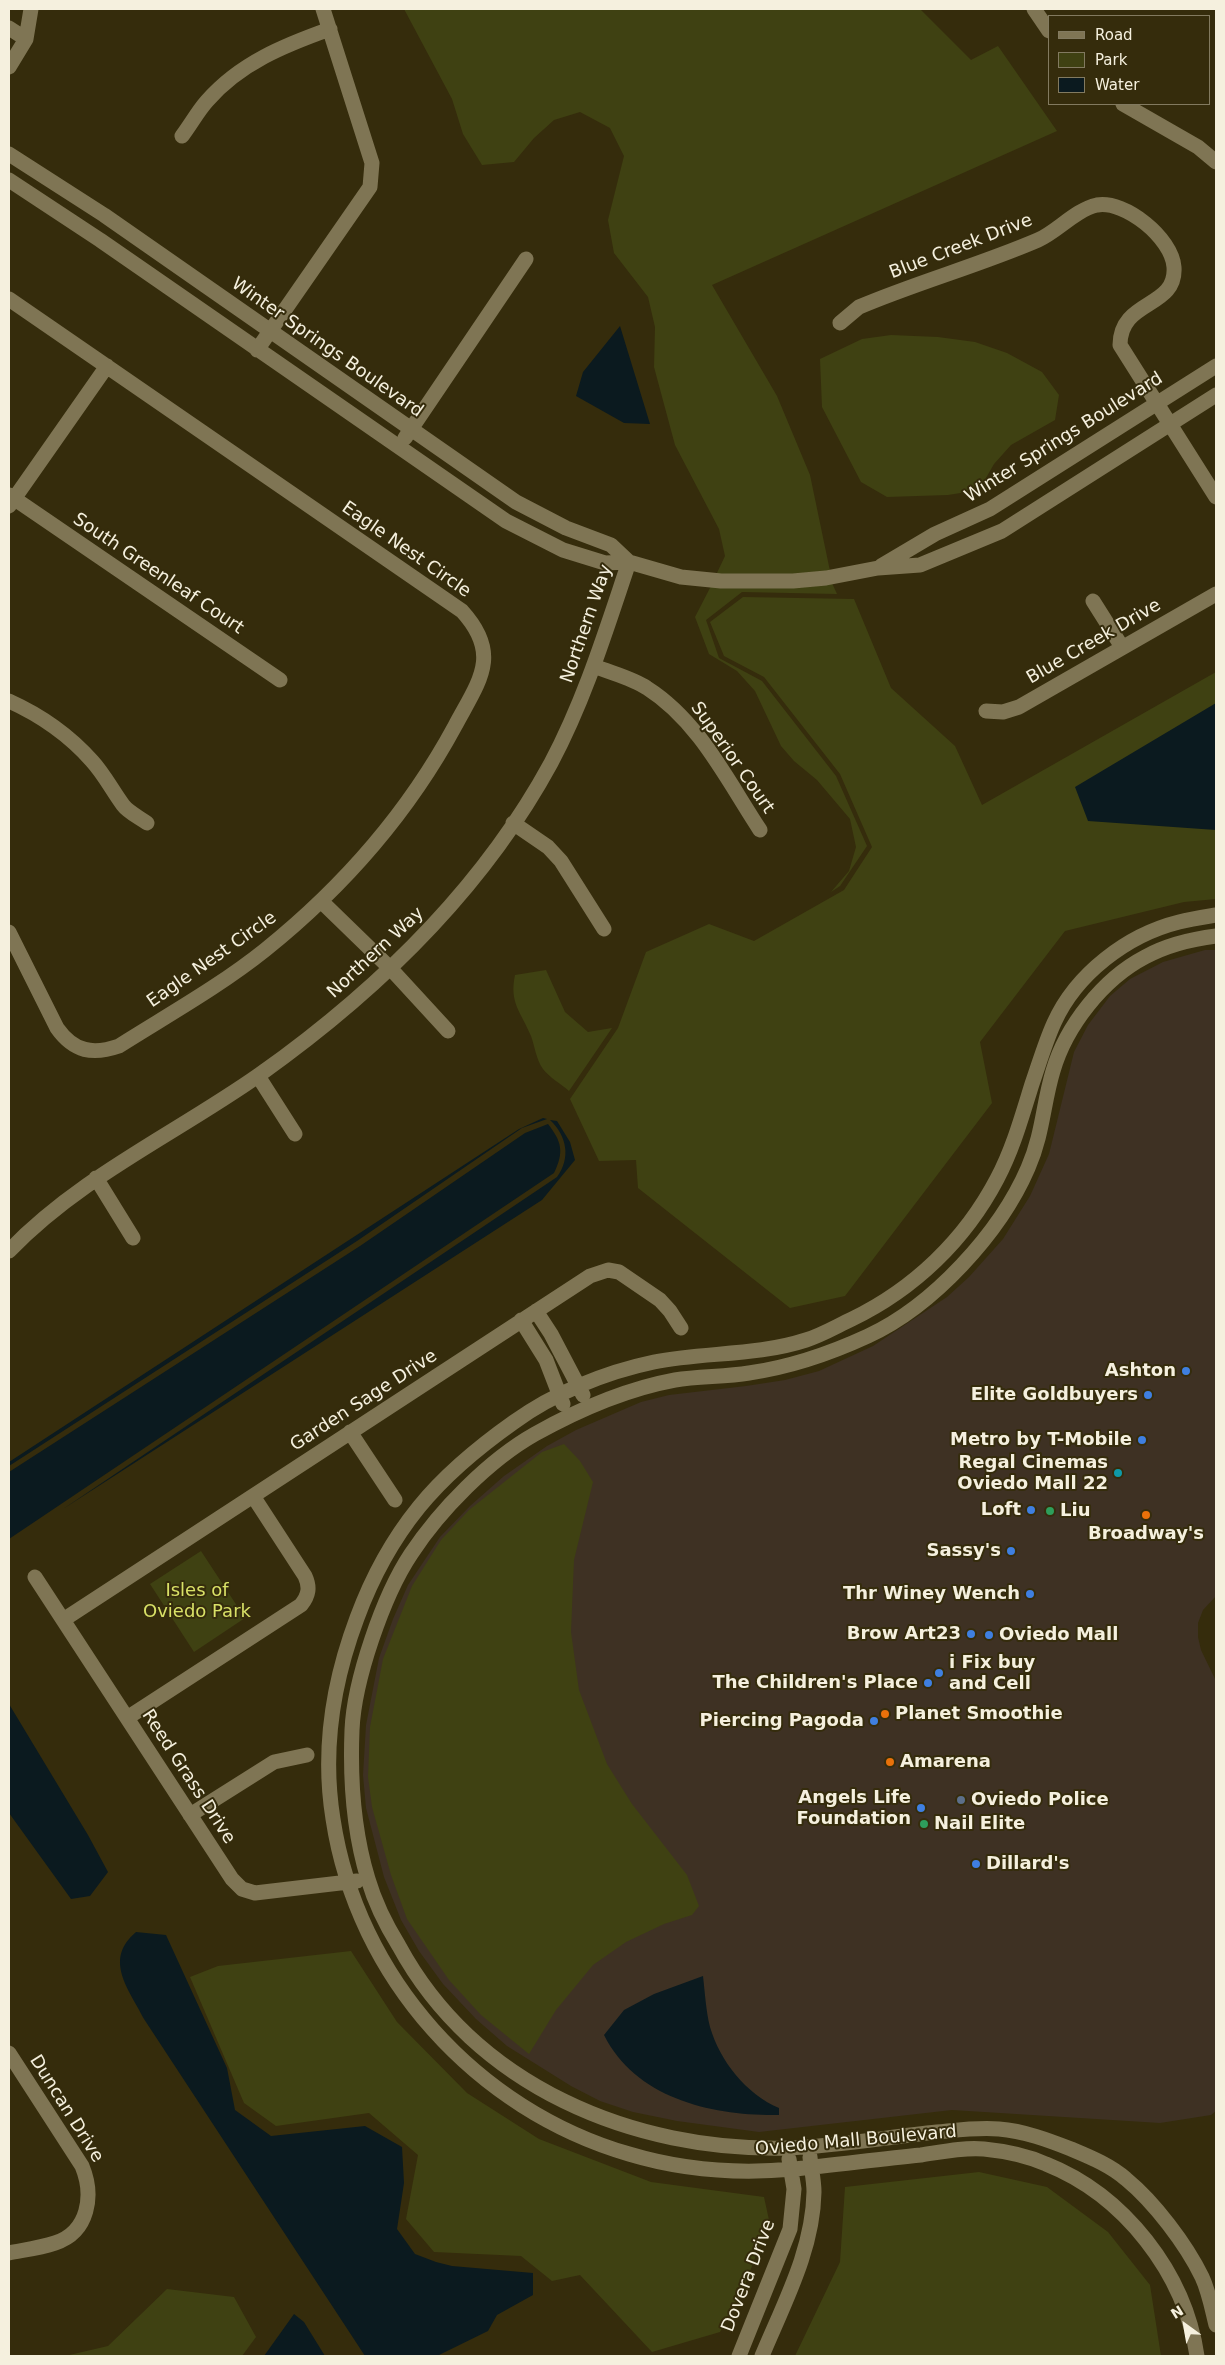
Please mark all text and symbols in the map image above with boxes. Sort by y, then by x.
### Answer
legend [1048,15,1210,105]
text: Road [1095,26,1133,44]
text: Park [1095,51,1127,69]
text: Water [1095,76,1139,94]
street label: Blue Creek Drive [886,210,1036,284]
street label: Winter Springs Boulevard [227,273,427,423]
street label: Winter Springs Boulevard [961,368,1167,508]
street label: Eagle Nest Circle [337,497,475,603]
street label: South Greenleaf Court [69,509,247,639]
street label: Northern Way [557,562,617,686]
street label: Blue Creek Drive [1023,595,1165,689]
street label: Superior Court [685,698,779,818]
street label: Northern Way [323,903,429,1003]
street label: Eagle Nest Circle [143,907,281,1013]
street label: Garden Sage Drive [287,1346,441,1456]
place label: Ashton [1105,1360,1176,1382]
marker: Ashton [1180,1365,1192,1377]
place label: Elite Goldbuyers [971,1384,1138,1406]
marker: Elite Goldbuyers [1142,1389,1154,1401]
place label: Metro by T-Mobile [950,1429,1132,1451]
marker: Metro by T-Mobile [1136,1434,1148,1446]
place label: Regal Cinemas Oviedo Mall 22 [957,1452,1108,1495]
marker: Regal Cinemas Oviedo Mall 22 [1112,1467,1124,1479]
place label: Loft [981,1499,1021,1521]
place label: Liu [1060,1500,1090,1522]
marker: Loft [1025,1504,1037,1516]
marker: Liu [1044,1505,1056,1517]
marker: Broadway's [1140,1509,1152,1521]
place label: Broadway's [1088,1523,1204,1545]
place label: Sassy's [927,1540,1001,1562]
marker: Sassy's [1005,1545,1017,1557]
park label: Isles of Oviedo Park [143,1580,251,1622]
place label: Thr Winey Wench [843,1583,1020,1605]
marker: Thr Winey Wench [1024,1588,1036,1600]
place label: Brow Art23 [847,1623,961,1645]
place label: Oviedo Mall [999,1624,1118,1646]
marker: Brow Art23 [965,1628,977,1640]
marker: Oviedo Mall [983,1629,995,1641]
place label: i Fix buy and Cell [949,1652,1035,1695]
marker: i Fix buy and Cell [933,1667,945,1679]
place label: The Children's Place [712,1672,918,1694]
marker: The Children's Place [922,1677,934,1689]
place label: Planet Smoothie [895,1703,1063,1725]
street label: Reed Grass Drive [137,1706,239,1848]
marker: Planet Smoothie [879,1708,891,1720]
place label: Piercing Pagoda [700,1710,864,1732]
marker: Piercing Pagoda [868,1715,880,1727]
place label: Amarena [900,1751,991,1773]
marker: Amarena [884,1756,896,1768]
place label: Angels Life Foundation [796,1787,911,1830]
place label: Oviedo Police [971,1789,1109,1811]
marker: Oviedo Police [955,1794,967,1806]
marker: Angels Life Foundation [915,1802,927,1814]
place label: Nail Elite [934,1813,1025,1835]
marker: Nail Elite [918,1818,930,1830]
place label: Dillard's [986,1853,1070,1875]
marker: Dillard's [970,1858,982,1870]
street label: Duncan Drive [24,2051,108,2167]
street label: Oviedo Mall Boulevard [754,2121,958,2161]
street label: Dovera Drive [718,2217,780,2335]
north arrow [1160,2300,1210,2350]
text: N [1168,2302,1186,2322]

